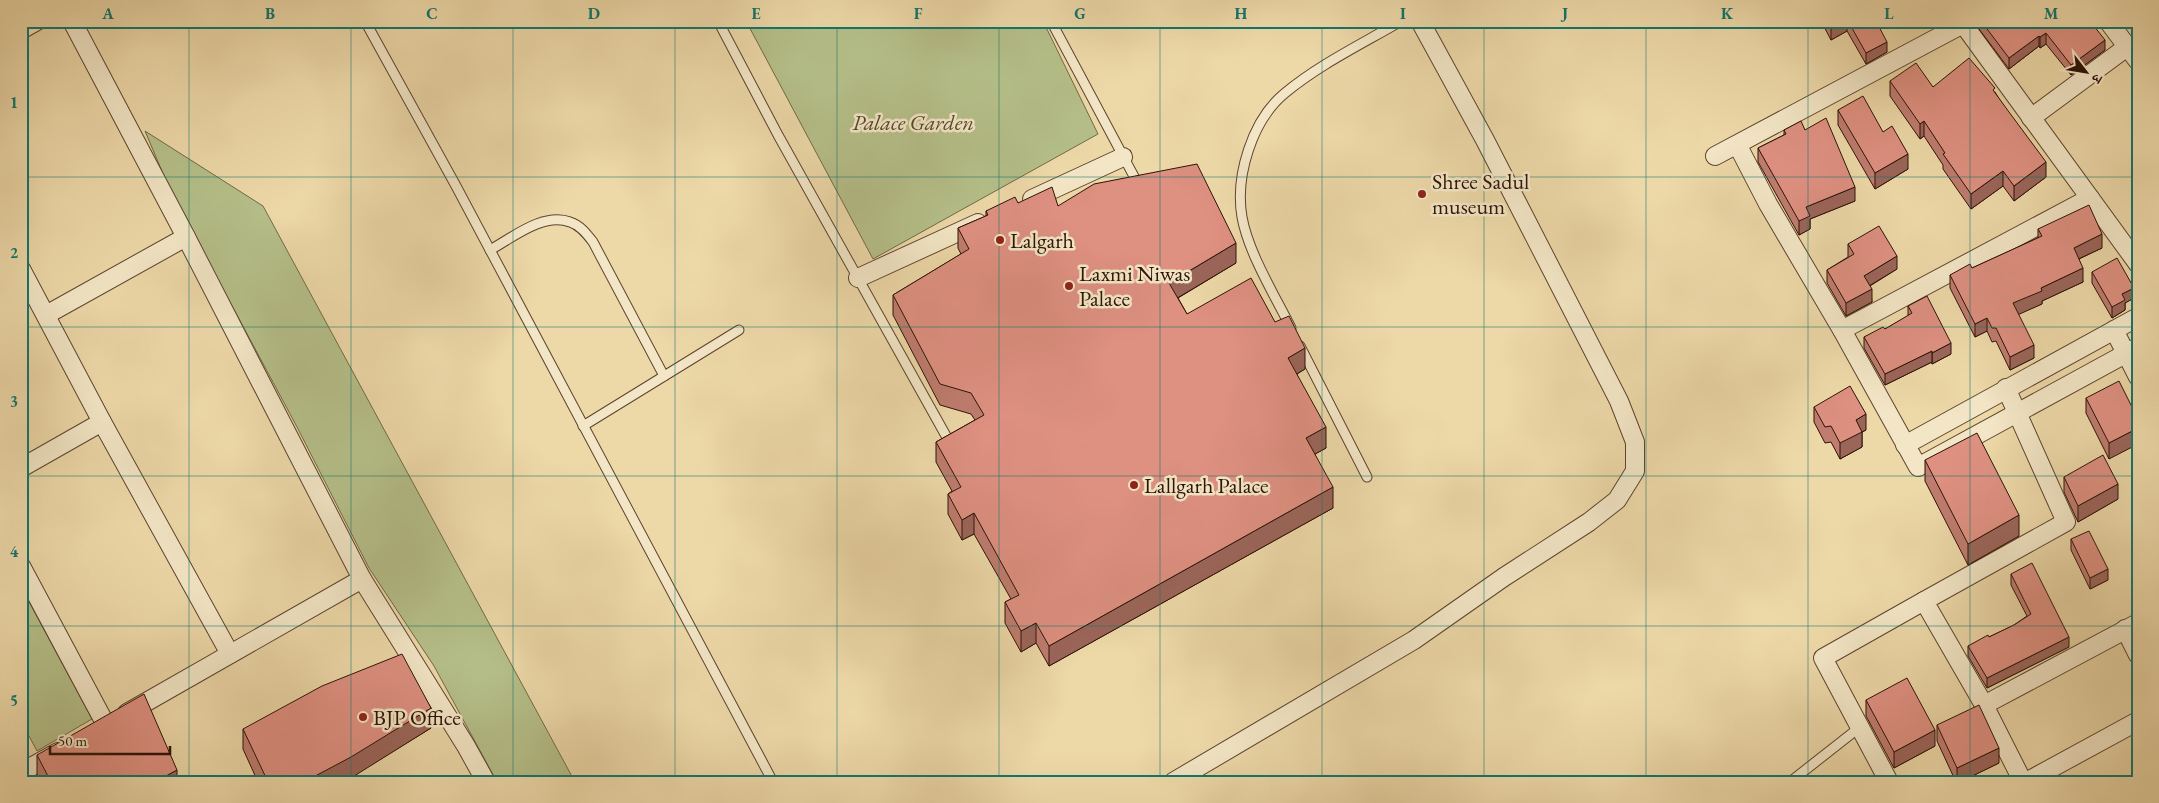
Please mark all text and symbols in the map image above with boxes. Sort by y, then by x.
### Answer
text: A [101,3,114,24]
text: B [265,3,275,24]
text: C [426,3,438,24]
text: D [588,3,600,24]
text: E [751,3,761,24]
text: F [914,3,923,24]
text: G [1074,3,1086,24]
text: H [1235,3,1248,24]
text: I [1400,3,1406,24]
text: J [1560,3,1568,24]
text: K [1721,3,1734,24]
text: L [1884,3,1894,24]
text: M [2044,3,2059,24]
north arrow [2062,48,2112,98]
text: उ [2087,70,2107,87]
text: 1 [10,92,18,113]
park label: Palace Garden [852,108,974,137]
place label: Shree Sadul museum [1432,167,1529,221]
marker: Shree Sadul museum [1416,188,1428,200]
place label: Lalgarh [1010,226,1074,255]
marker: Lalgarh [994,234,1006,246]
text: 2 [10,242,19,263]
place label: Laxmi Niwas Palace [1079,259,1190,313]
marker: Laxmi Niwas Palace [1063,280,1075,292]
text: 3 [10,391,18,412]
place label: Lallgarh Palace [1144,471,1269,500]
marker: Lallgarh Palace [1128,479,1140,491]
text: 4 [10,541,19,562]
text: 5 [10,690,18,711]
place label: BJP Office [373,703,461,732]
marker: BJP Office [357,711,369,723]
scale bar [50,723,170,755]
text: 50 m [58,731,87,750]

